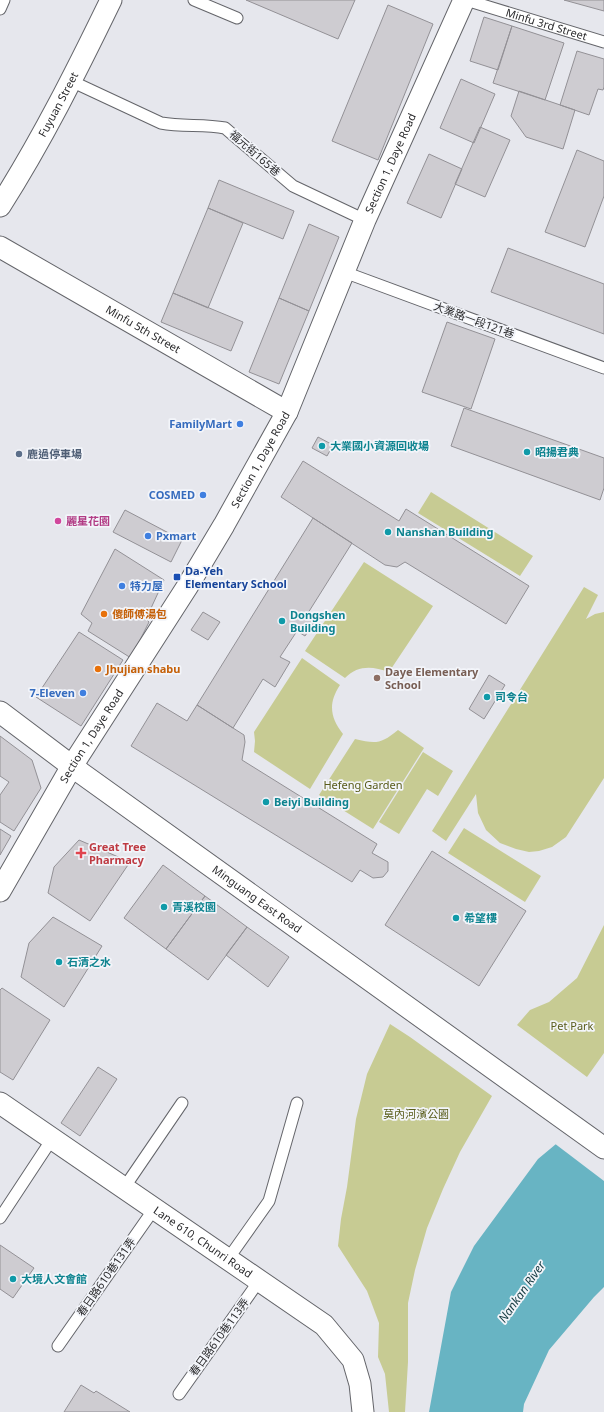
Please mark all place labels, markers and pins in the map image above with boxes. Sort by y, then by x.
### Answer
place label: FamilyMart [169,416,232,431]
marker: FamilyMart [235,419,245,429]
place label: 大業國小資源回收場 [330,438,429,453]
marker: 大業國小資源回收場 [317,441,327,451]
place label: 昭揚君典 [535,444,579,459]
place label: 鹿過停車場 [27,446,82,461]
marker: 昭揚君典 [522,447,532,457]
marker: 鹿過停車場 [14,449,24,459]
place label: COSMED [149,487,195,502]
marker: COSMED [198,490,208,500]
place label: 麗星花園 [66,513,110,528]
marker: 麗星花園 [53,516,63,526]
place label: Nanshan Building [396,524,493,539]
marker: Nanshan Building [383,527,393,537]
place label: Pxmart [156,528,196,543]
marker: Pxmart [143,531,153,541]
place label: Da-Yeh Elementary School [185,563,287,591]
marker: Da-Yeh Elementary School [172,572,182,582]
place label: 特力屋 [130,578,163,593]
marker: 特力屋 [117,581,127,591]
place label: 傻師傅湯包 [112,606,167,621]
place label: Dongshen Building [290,607,345,635]
marker: 傻師傅湯包 [99,609,109,619]
marker: Dongshen Building [277,616,287,626]
place label: Jhujian shabu [105,661,180,676]
marker: Jhujian shabu [93,664,103,674]
place label: Daye Elementary School [385,664,479,692]
marker: Daye Elementary School [372,673,382,683]
place label: 7-Eleven [29,685,75,700]
marker: 7-Eleven [78,688,88,698]
place label: 司令台 [495,689,528,704]
marker: 司令台 [482,692,492,702]
place label: Beiyi Building [274,794,349,809]
marker: Beiyi Building [261,797,271,807]
place label: Great Tree Pharmacy [89,839,147,867]
marker: Great Tree Pharmacy [76,848,86,858]
place label: 青溪校園 [172,899,216,914]
marker: 青溪校園 [159,902,169,912]
place label: 希望樓 [464,910,497,925]
marker: 希望樓 [451,913,461,923]
place label: 石清之水 [67,954,111,969]
marker: 石清之水 [54,957,64,967]
place label: 大境人文會館 [21,1271,87,1286]
marker: 大境人文會館 [8,1274,18,1284]

